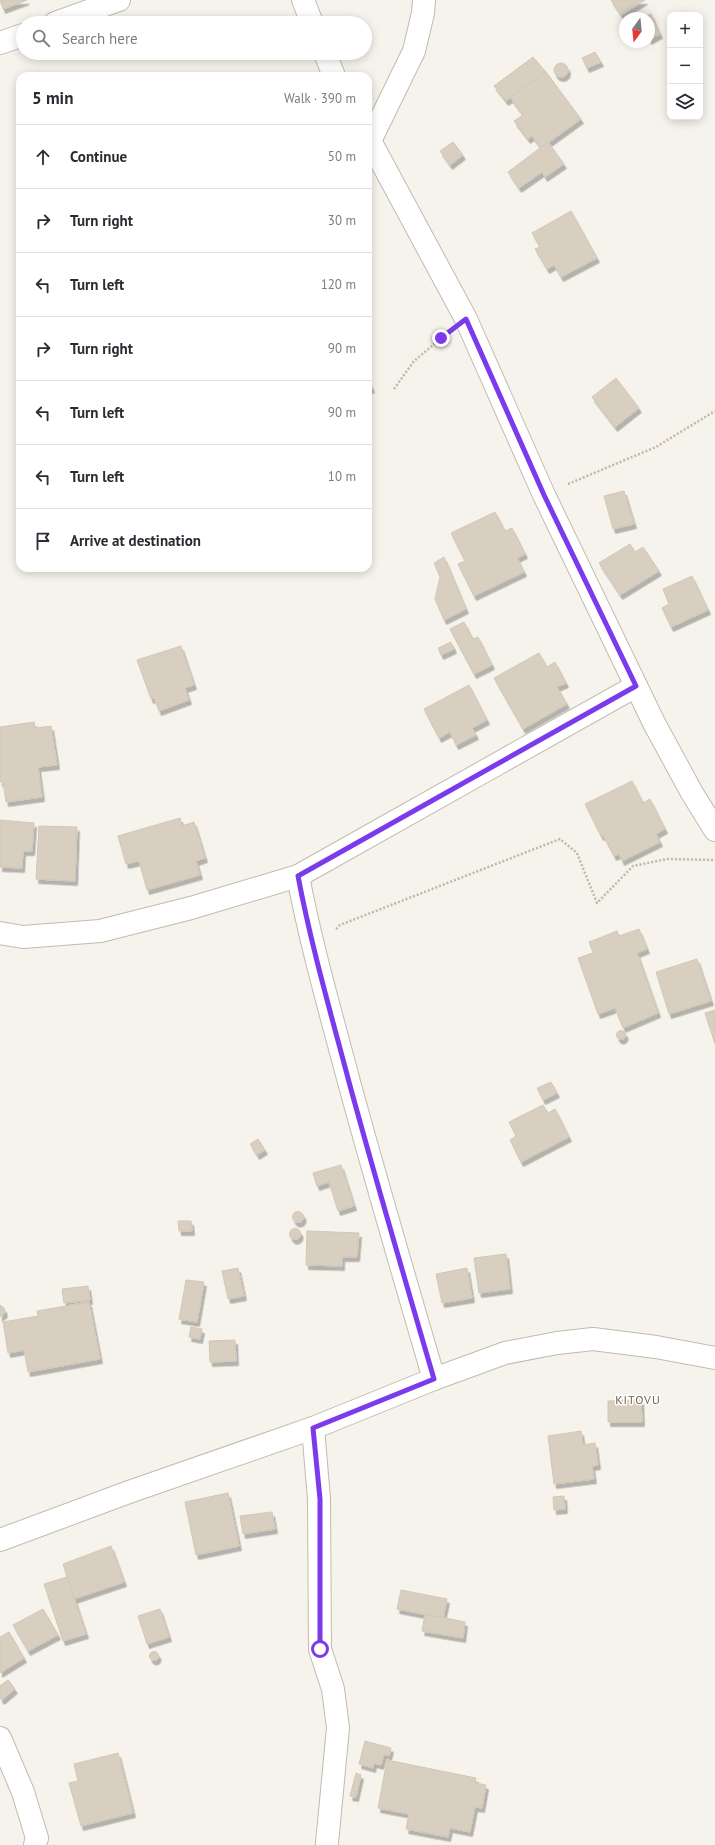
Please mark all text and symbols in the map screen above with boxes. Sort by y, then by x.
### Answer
north arrow [619,12,655,48]
map controls [667,12,703,120]
button: + [667,12,703,48]
search box [16,16,372,60]
icon: search [30,27,52,49]
text: Search here [62,29,138,48]
button: − [667,48,703,84]
button: layers [667,84,703,120]
text: 5 min [32,87,73,109]
text: Walk · 390 m [284,90,356,107]
icon: ahead [32,146,54,168]
text: Continue [70,147,127,166]
text: 50 m [328,148,356,165]
icon: right [32,210,54,232]
text: Turn right [70,211,133,230]
text: 30 m [328,212,356,229]
icon: left [32,274,54,296]
text: Turn left [70,275,124,294]
text: 120 m [321,276,356,293]
route end [432,329,450,347]
icon: right [32,338,54,360]
text: Turn right [70,339,133,358]
text: 90 m [328,340,356,357]
icon: left [32,402,54,424]
text: Turn left [70,403,124,422]
text: 90 m [328,404,356,421]
icon: left [32,466,54,488]
text: Turn left [70,467,124,486]
text: 10 m [328,468,356,485]
icon: arrive [32,530,54,552]
text: Arrive at destination [70,531,201,550]
district label: KITOVU [615,1392,661,1407]
route start [311,1640,329,1658]

